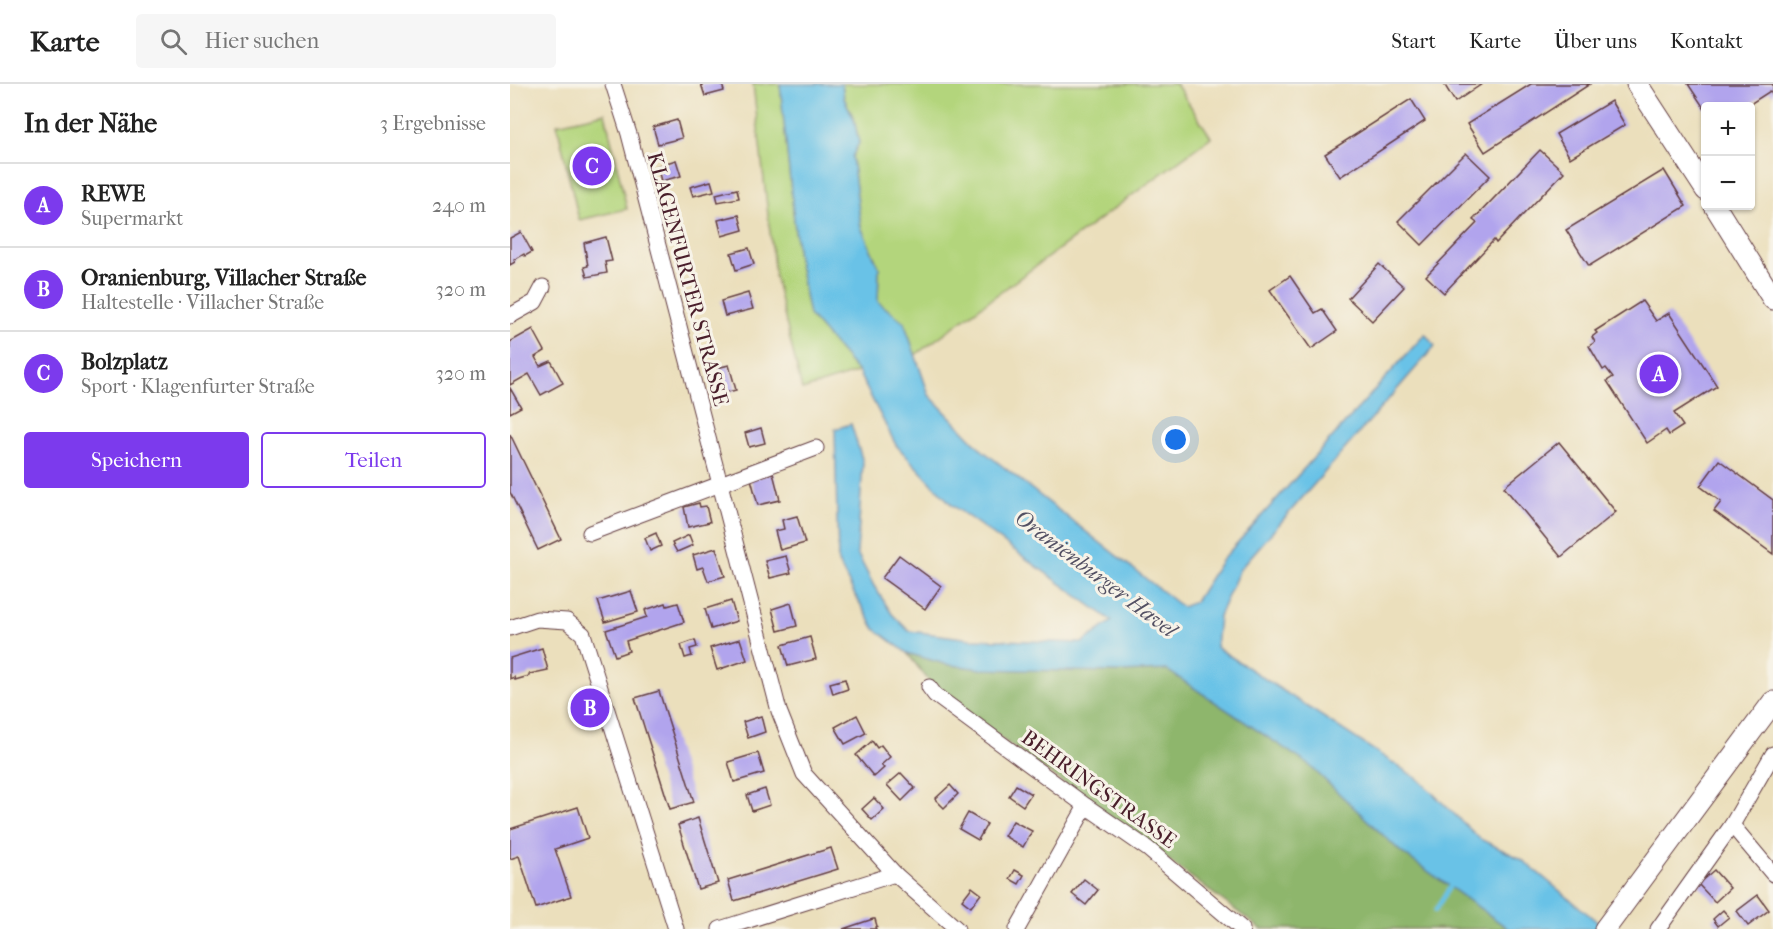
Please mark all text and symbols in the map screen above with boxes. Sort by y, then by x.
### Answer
search box [136,14,556,68]
text: Karte [30,25,100,58]
icon: search [157,25,190,58]
text: Hier suchen [205,28,319,54]
text: Start [1391,29,1436,53]
text: Karte [1469,29,1521,53]
text: Über uns [1554,29,1637,53]
text: Kontakt [1670,29,1743,53]
map controls [1701,102,1755,210]
button: + [1701,102,1755,156]
text: In der Nähe [24,108,157,139]
text: 3 Ergebnisse [380,112,486,135]
pin: C [572,144,611,188]
street label: KLAGENFURTER STRASSE [642,149,734,409]
button: − [1701,156,1755,210]
text: REWE [81,181,145,207]
text: A [37,194,50,217]
text: 240 m [432,194,486,217]
text: Supermarkt [81,207,183,230]
text: Oranienburg, Villacher Straße [81,265,366,291]
text: B [37,278,50,301]
text: 320 m [436,278,486,301]
text: Haltestelle · Villacher Straße [81,291,324,314]
text: Bolzplatz [81,349,168,375]
pin: A [1640,352,1678,396]
text: C [37,362,50,385]
text: 320 m [436,362,486,385]
text: Sport · Klagenfurter Straße [81,375,315,398]
your location [1161,425,1190,454]
button: Speichern [24,432,249,488]
button: Teilen [261,432,486,488]
water label: Oranienburger Havel [1009,505,1184,645]
pin: B [570,686,610,730]
street label: BEHRINGSTRASSE [1017,725,1181,853]

